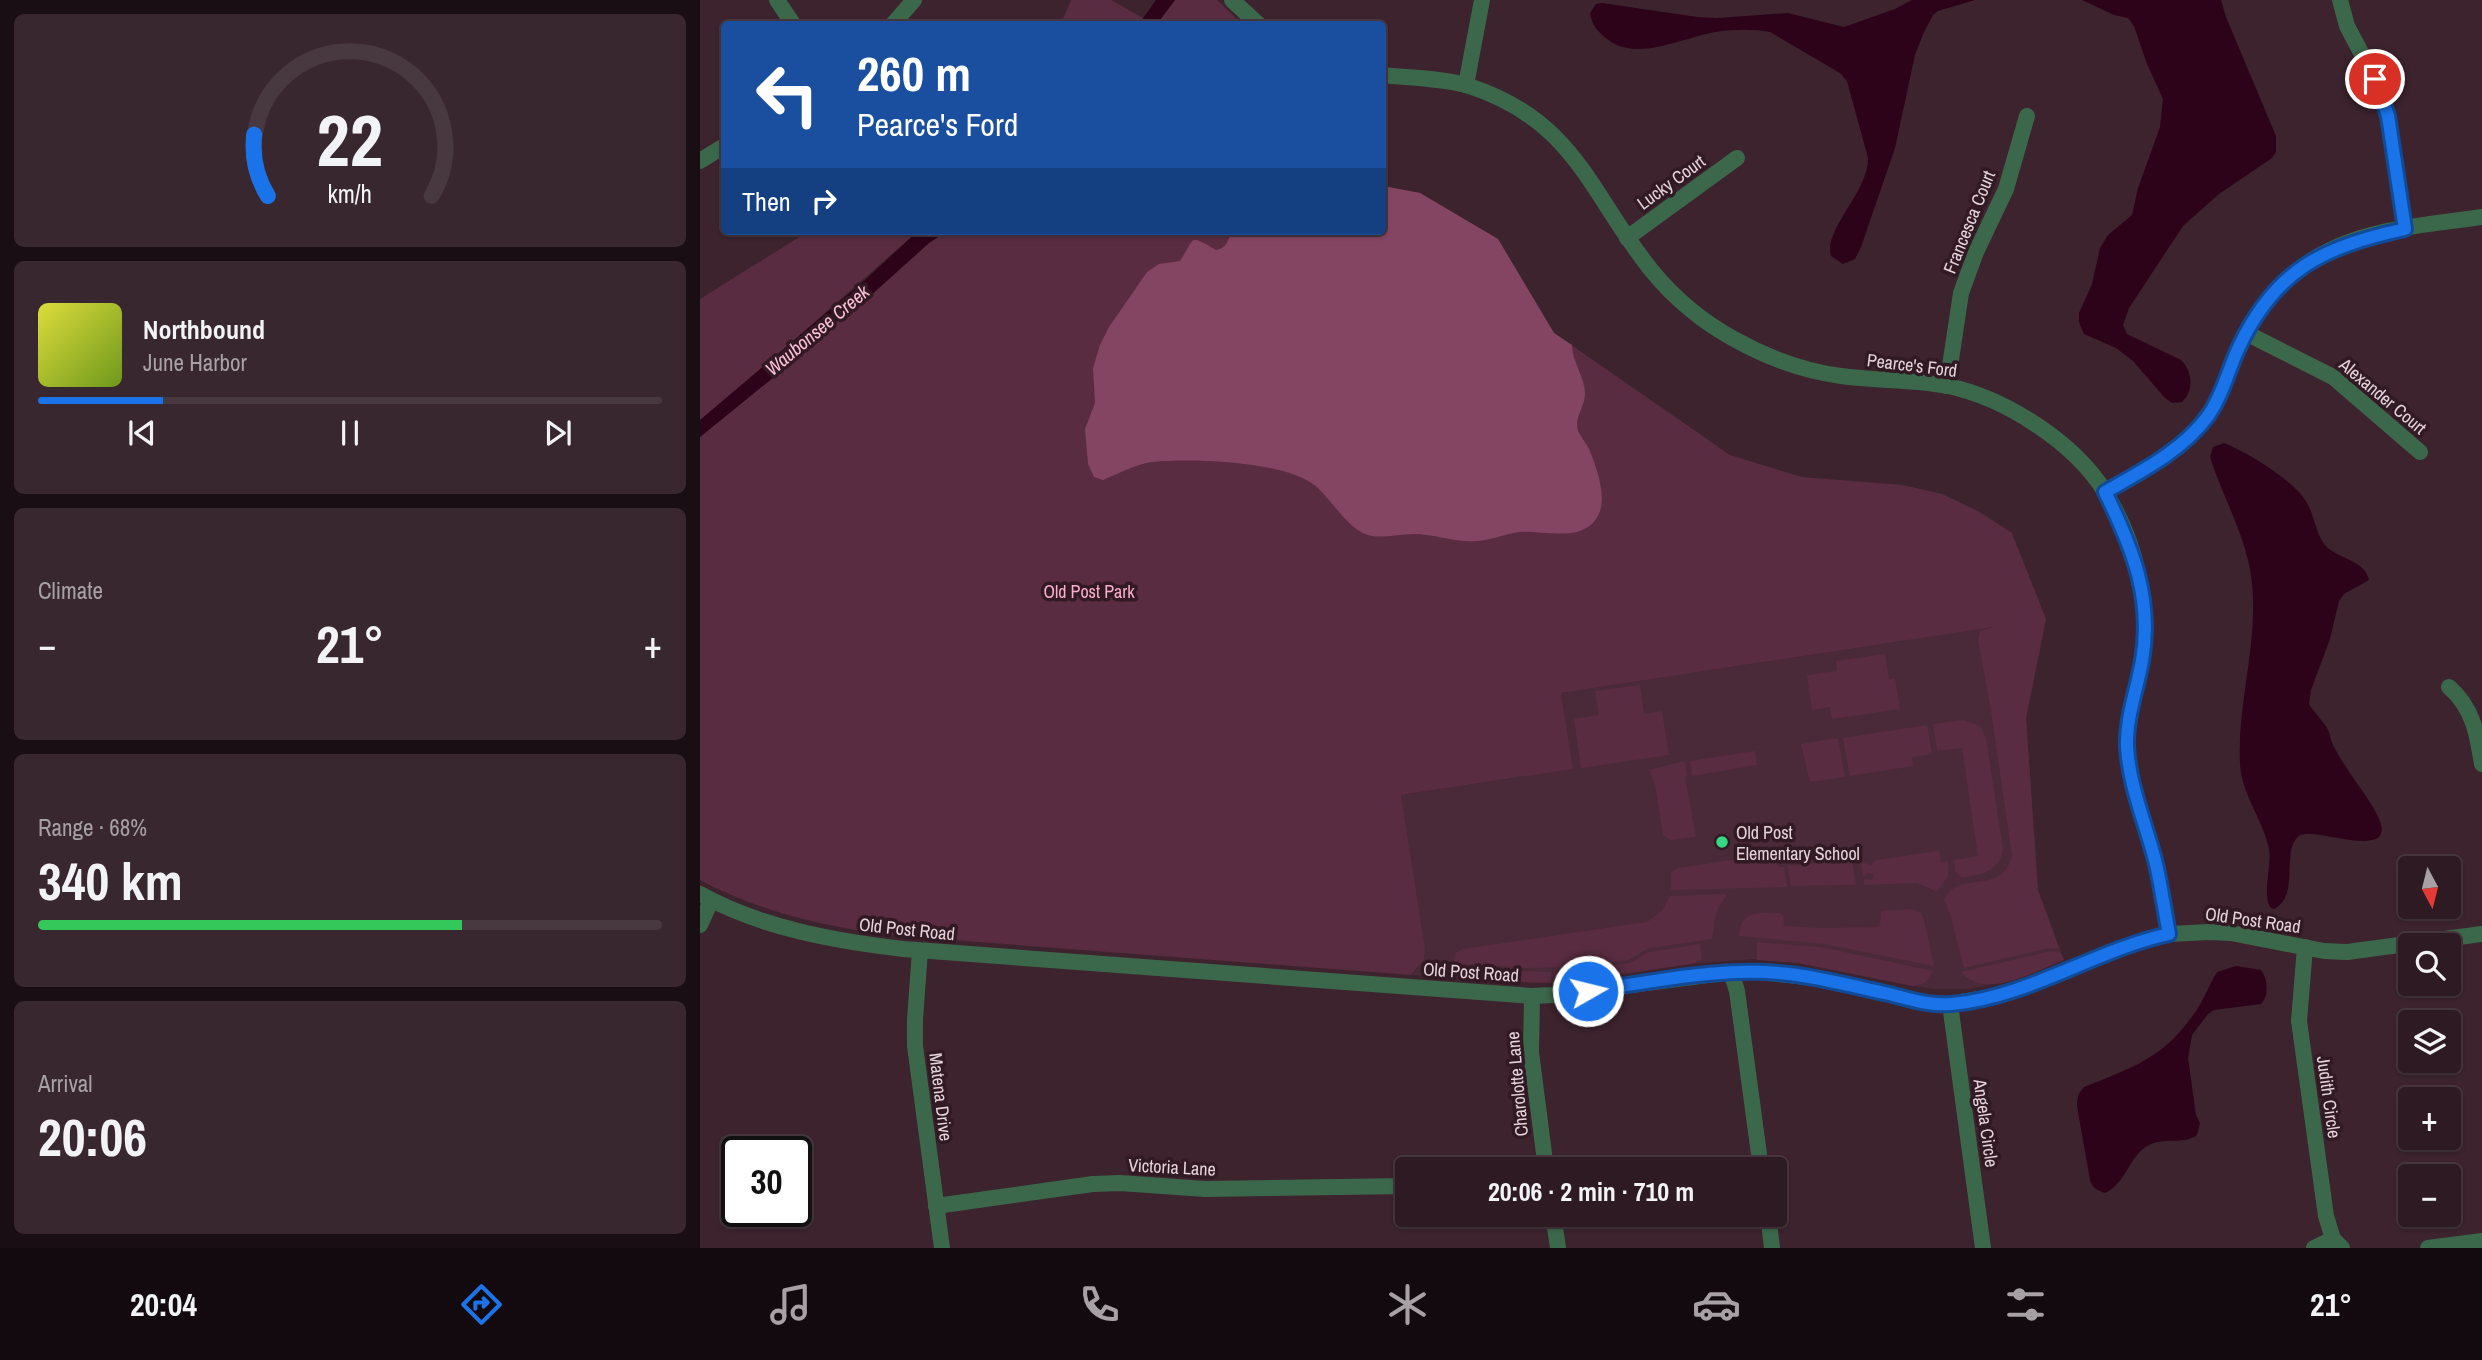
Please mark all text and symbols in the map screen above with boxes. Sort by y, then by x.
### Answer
text: 260 m [857,40,971,106]
icon: left [742,49,833,140]
pin [2345,49,2405,109]
icon: arrive [2356,60,2394,98]
text: 22 [317,92,383,190]
text: Pearce's Ford [857,103,1018,146]
street label: Lucky Court [1632,149,1710,215]
street label: Francesca Court [1937,167,2001,277]
text: km/h [328,177,372,211]
icon: right [805,182,843,220]
text: Then [742,184,791,219]
water label: Waubonsee Creek [759,278,876,381]
text: Northbound [143,312,265,347]
text: June Harbor [143,347,247,378]
street label: Pearce's Ford [1865,347,1959,383]
street label: Alexander Court [2333,352,2432,440]
icon: previous [123,414,161,452]
icon: pause [331,414,369,452]
icon: next [539,414,577,452]
text: Climate [38,575,103,606]
park label: Old Post Park [1043,579,1135,604]
text: 21° [316,609,384,679]
text: − [38,619,56,670]
text: + [644,619,662,670]
text: Range · 68% [38,812,147,843]
place label: Old Post Elementary School [1736,820,1860,866]
marker: Old Post Elementary School [1714,834,1730,850]
text: 340 km [38,846,183,916]
north arrow [2398,856,2460,919]
map controls [2398,856,2461,1227]
street label: Old Post Road [2204,901,2302,939]
street label: Old Post Road [858,912,956,946]
button: search [2398,933,2461,996]
position arrow [1551,954,1625,1028]
street label: Old Post Road [1422,956,1520,988]
button: layers [2398,1010,2461,1073]
street label: Charolotte Lane [1500,1031,1534,1137]
street label: Matena Drive [923,1052,959,1142]
street label: Judith Circle [2311,1054,2347,1140]
text: Arrival [38,1068,93,1099]
street label: Angela Circle [1967,1076,2005,1169]
button: + [2398,1087,2461,1150]
text: 20:06 [38,1102,147,1172]
speed limit sign: 30 [721,1136,812,1227]
street label: Victoria Lane [1128,1152,1216,1182]
button: − [2398,1164,2461,1227]
text: 20:06 · 2 min · 710 m [1488,1174,1694,1209]
icon: directions [457,1280,506,1329]
icon: music [766,1280,815,1329]
icon: phone [1075,1280,1124,1329]
icon: climate [1383,1280,1432,1329]
icon: car [1692,1280,1741,1329]
icon: filters [2001,1280,2050,1329]
text: 20:04 [130,1283,197,1326]
text: 21° [2310,1283,2352,1326]

